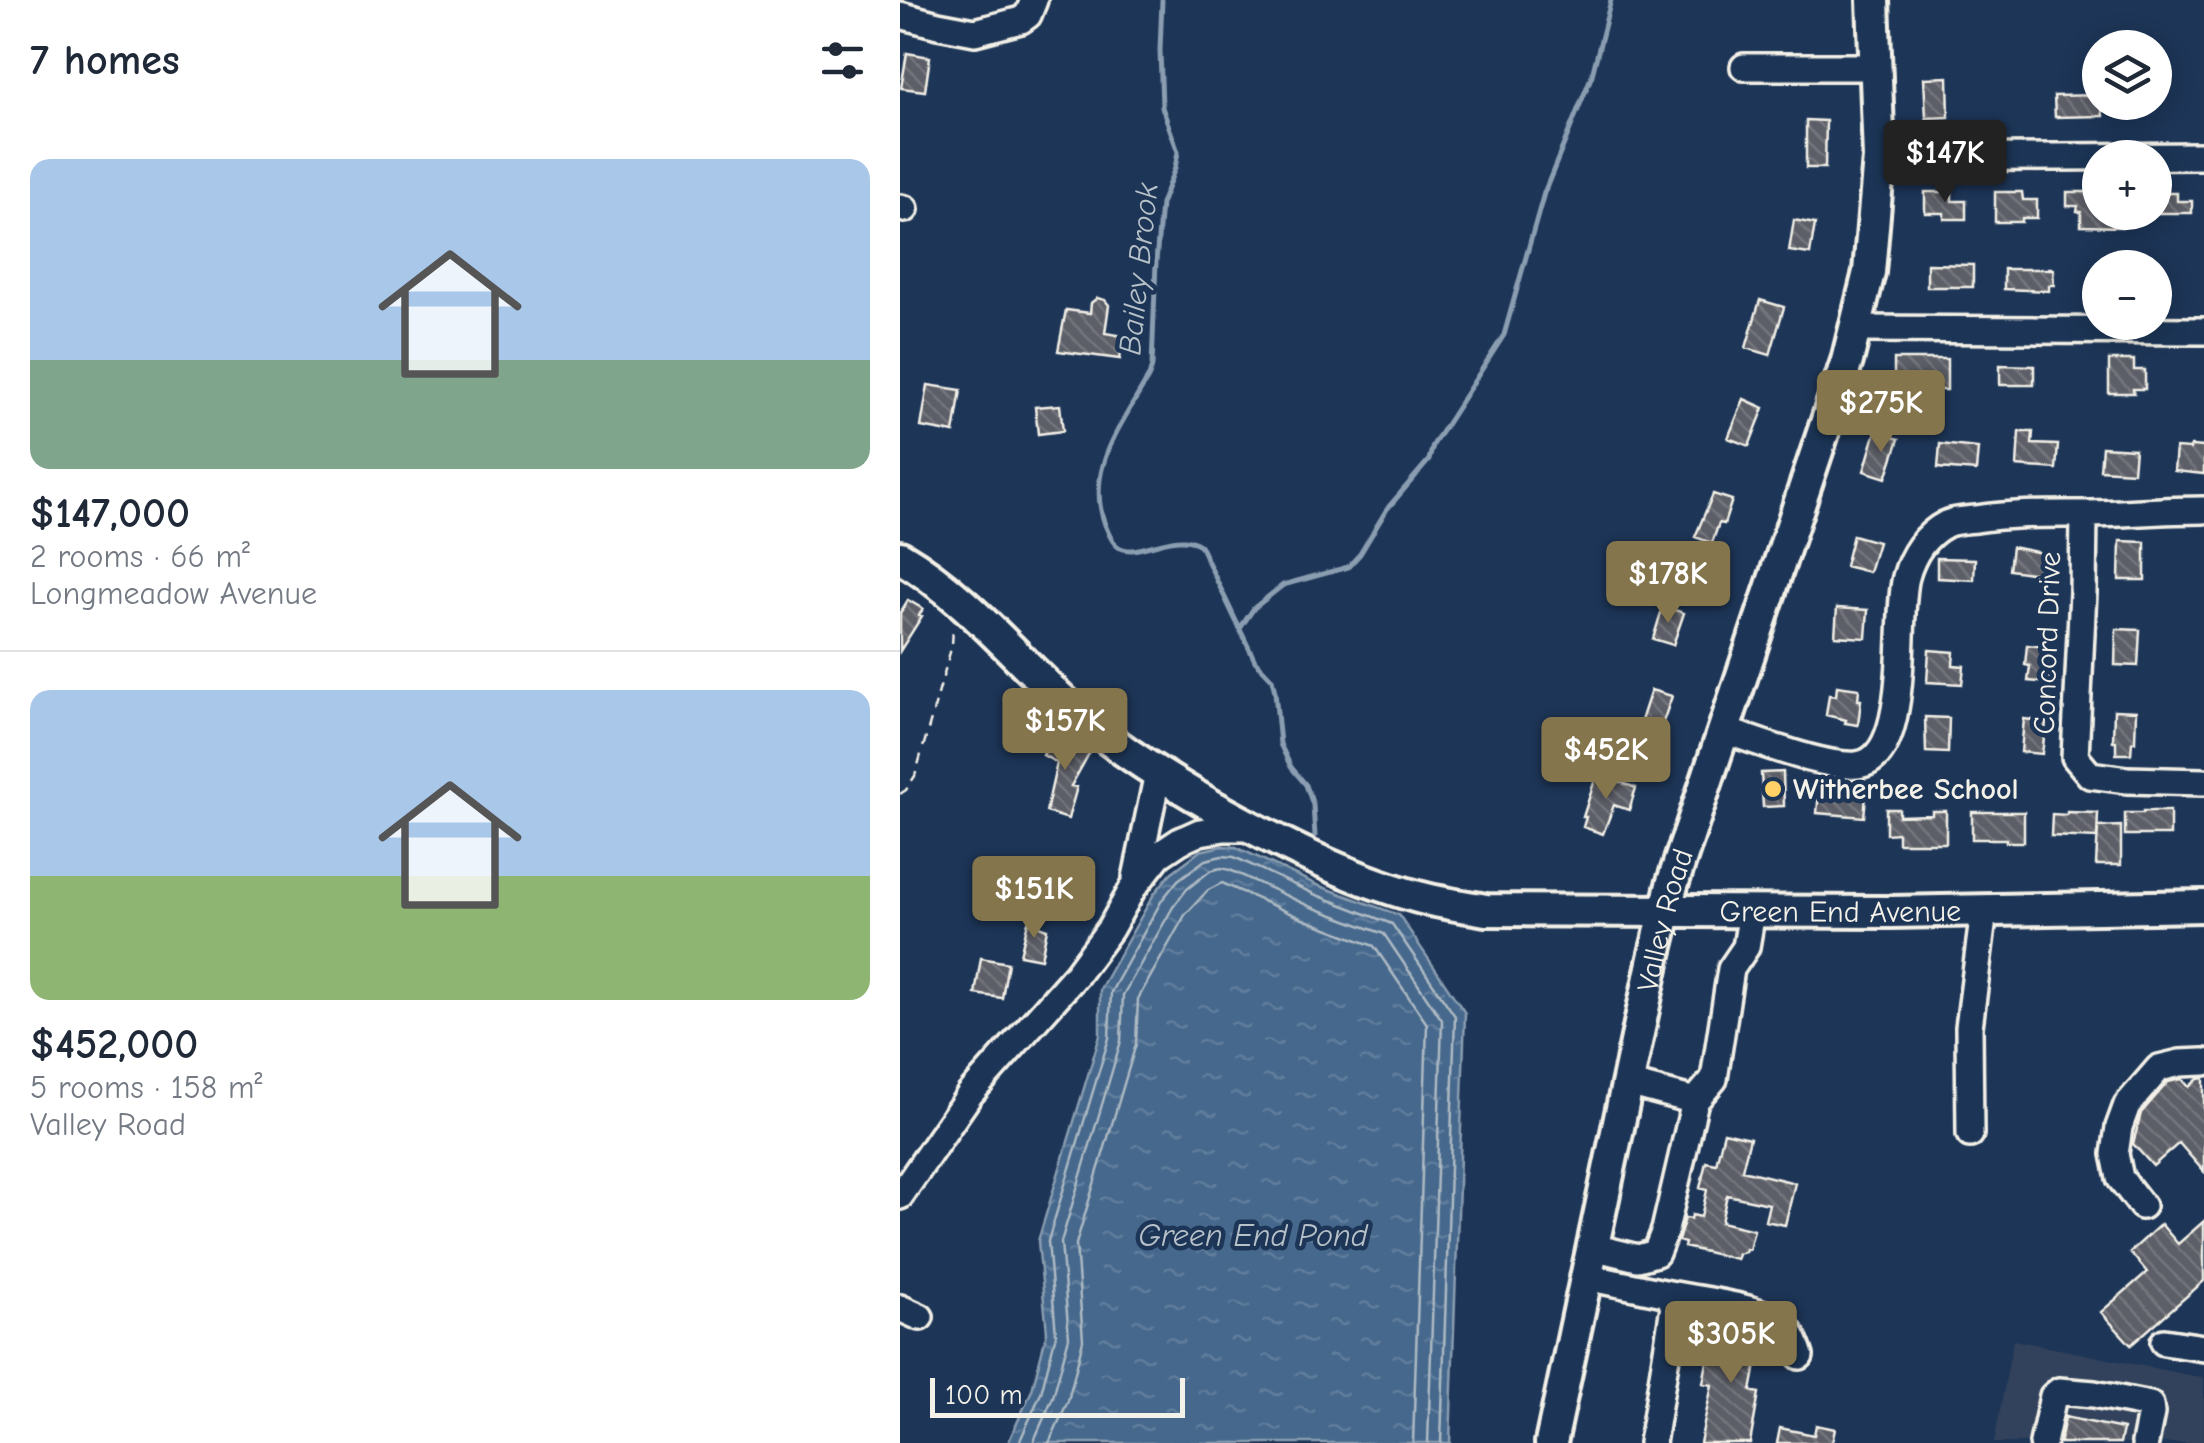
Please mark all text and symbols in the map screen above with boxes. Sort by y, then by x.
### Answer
map controls [2082,30,2172,340]
button: layers [2082,30,2172,120]
icon: filters [815,33,870,88]
text: 7 homes [30,36,180,85]
pin: $147K [1875,120,2015,205]
text: $147K [1906,134,1984,171]
button: + [2082,140,2172,230]
water label: Bailey Brook [1111,181,1166,357]
icon: home [360,224,540,404]
button: − [2082,250,2172,340]
pin: $275K [1811,370,1951,455]
text: $275K [1839,384,1923,421]
text: $147,000 [30,489,190,538]
text: 2 rooms · 66 m² [30,538,250,575]
pin: $178K [1598,541,1738,626]
street label: Concord Drive [2027,551,2068,735]
text: $178K [1628,555,1708,592]
text: Longmeadow Avenue [30,575,317,612]
pin: $157K [995,688,1135,773]
text: $157K [1024,702,1106,739]
pin: $452K [1536,717,1676,802]
text: $452K [1563,731,1649,768]
icon: home [360,755,540,935]
place label: Witherbee School [1793,772,2019,807]
marker: Witherbee School [1762,778,1784,800]
street label: Valley Road [1630,844,1701,995]
pin: $151K [964,856,1104,941]
text: $151K [994,870,1074,907]
street label: Green End Avenue [1719,894,1961,930]
text: $452,000 [30,1020,198,1069]
text: 5 rooms · 158 m² [30,1069,262,1106]
text: Valley Road [30,1106,186,1143]
water label: Green End Pond [1138,1217,1369,1254]
pin: $305K [1661,1301,1801,1386]
text: $305K [1687,1315,1775,1352]
scale bar [930,1373,1185,1418]
text: 100 m [945,1379,1023,1411]

